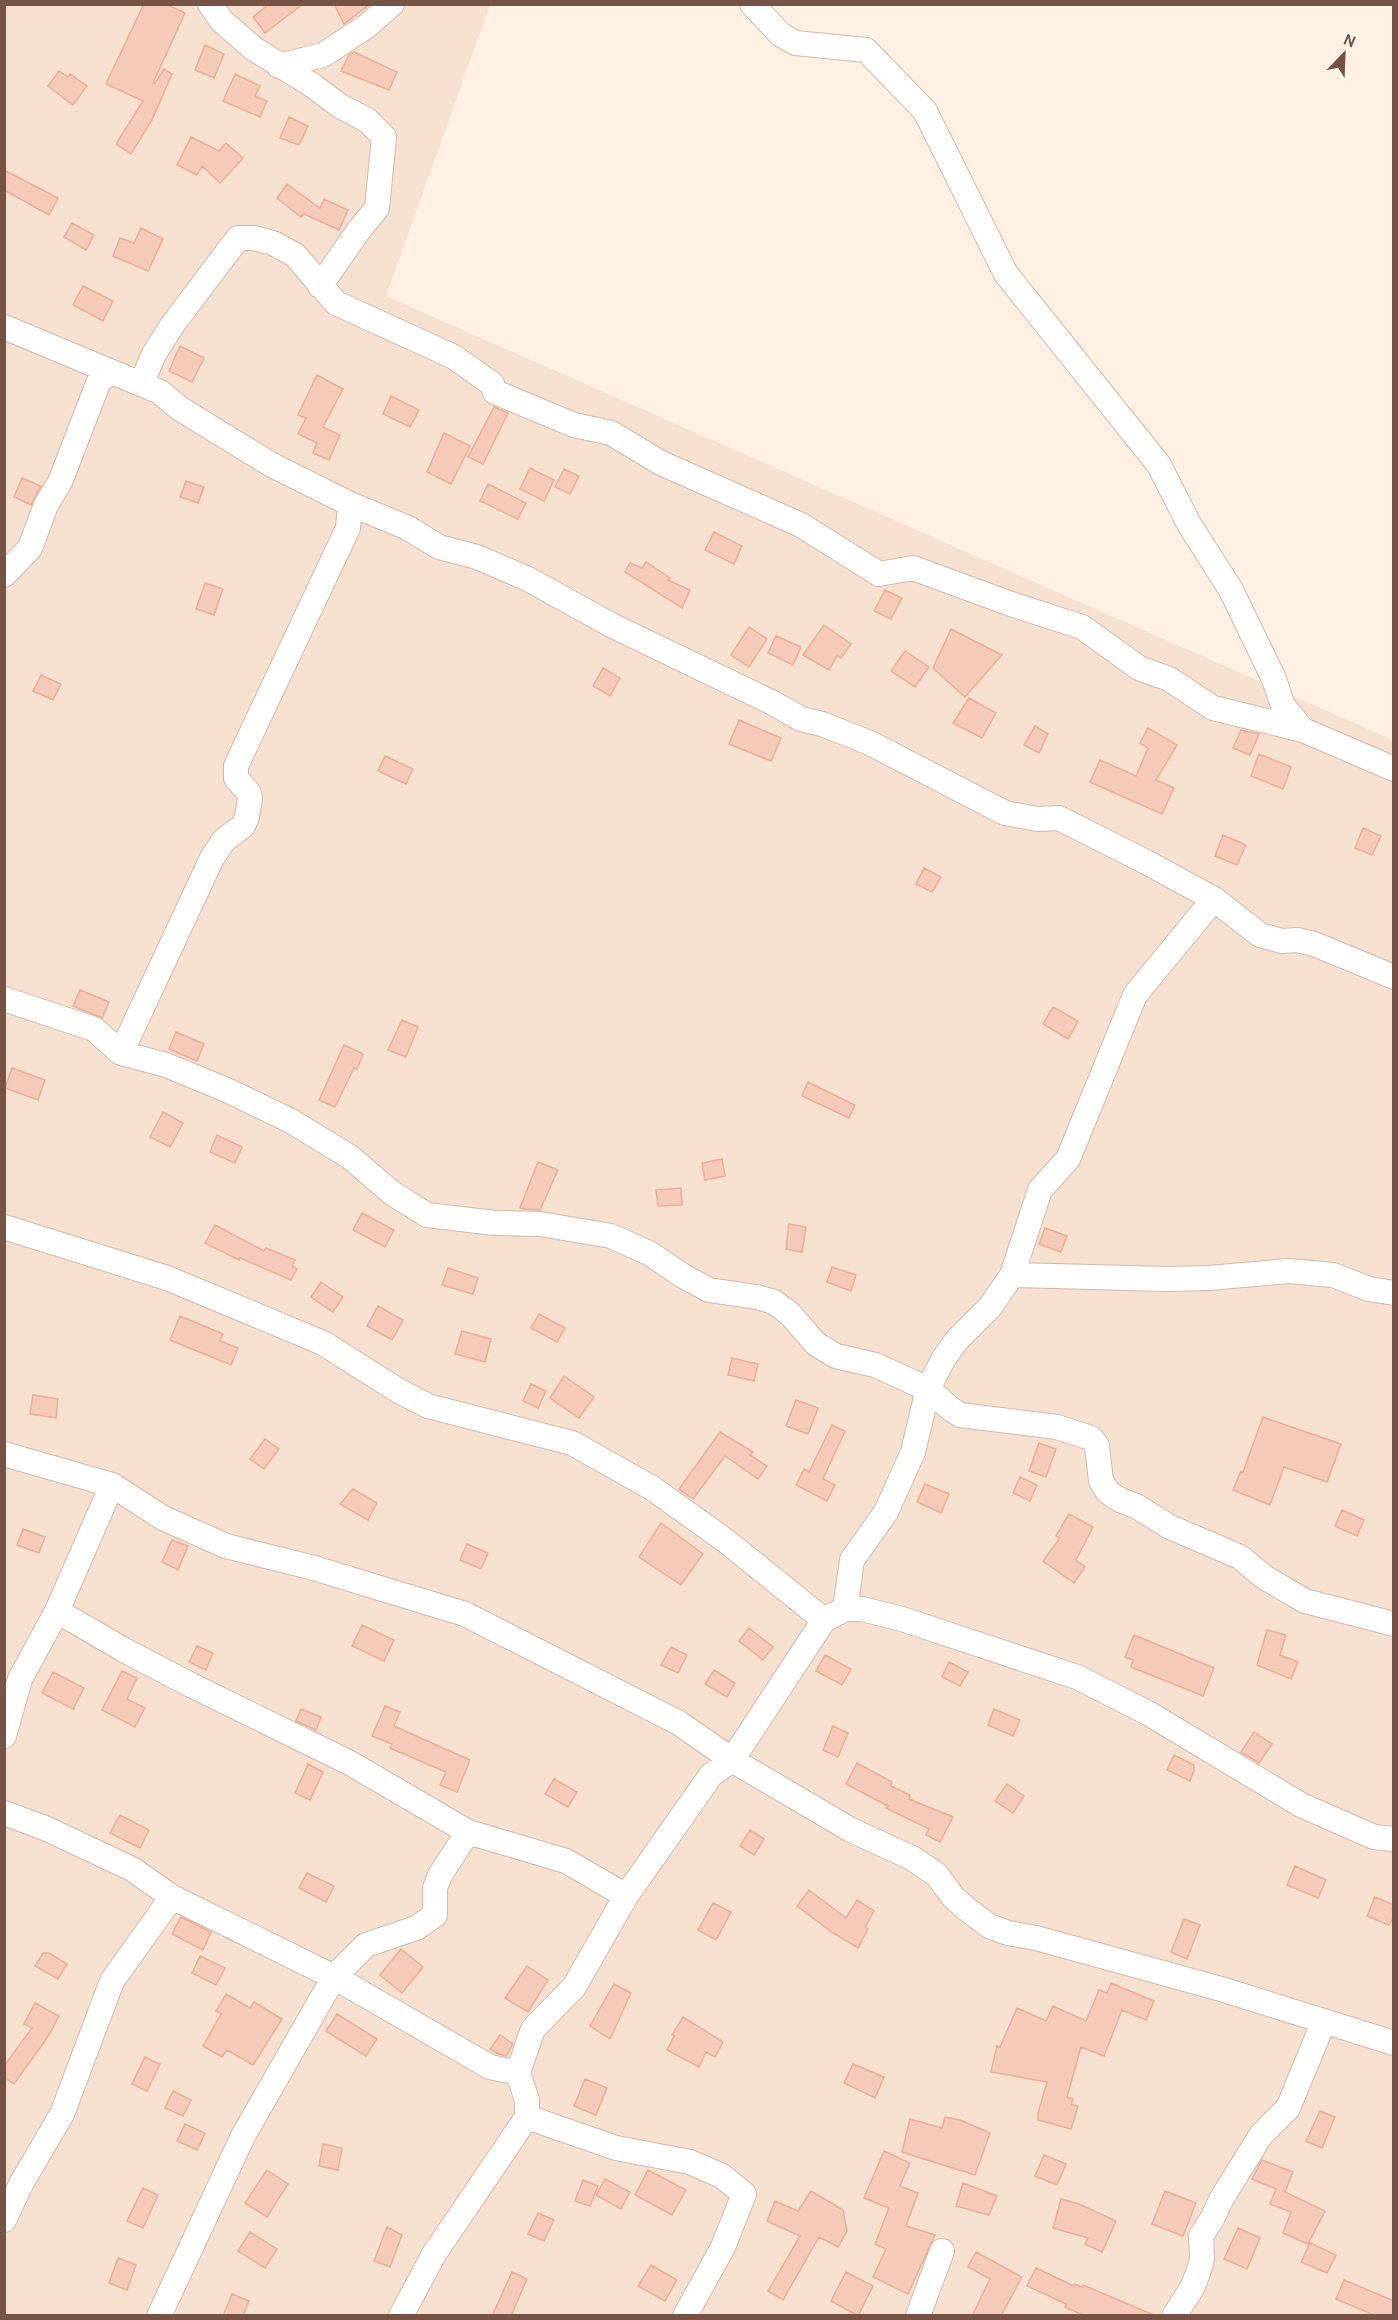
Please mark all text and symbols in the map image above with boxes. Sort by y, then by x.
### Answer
north arrow [1314,24,1374,84]
text: N [1341,30,1359,52]

